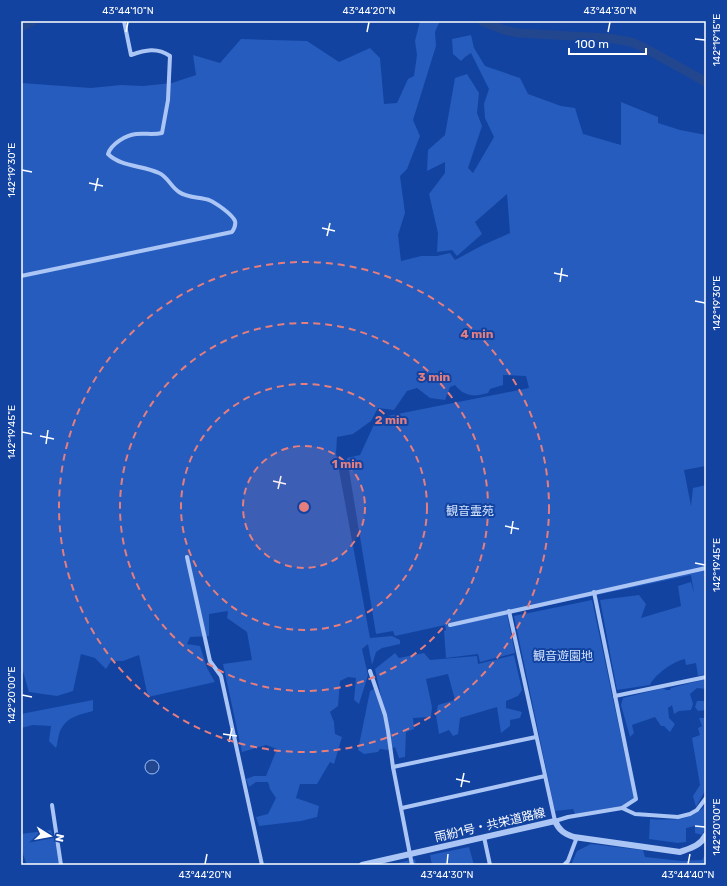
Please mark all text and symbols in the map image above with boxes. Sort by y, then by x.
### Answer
text: 43°44'10"N [102,5,154,17]
text: 43°44'20"N [343,5,396,17]
text: 43°44'30"N [583,5,637,17]
text: 142°19'15"E [711,14,723,66]
scale bar [569,30,646,56]
text: 100 m [575,37,609,51]
text: 142°19'30"E [6,143,18,197]
text: 142°19'30"E [711,276,723,330]
text: 4 min [461,327,494,341]
text: 3 min [418,370,451,384]
text: 142°19'45"E [6,405,18,459]
text: 2 min [375,413,408,427]
text: 1 min [332,457,363,471]
centre of rings [297,500,311,514]
park label: 観音霊苑 [446,504,494,518]
text: 142°19'45"E [711,538,723,592]
park label: 観音遊園地 [533,649,593,663]
text: 142°20'00"E [6,666,18,724]
text: 142°20'00"E [711,798,723,856]
street label: 雨紛1号・共栄道路線 [433,805,547,845]
north arrow [30,816,70,856]
text: N [52,833,66,843]
text: 43°44'20"N [179,869,232,881]
text: 43°44'30"N [420,869,474,881]
text: 43°44'40"N [662,869,714,881]

